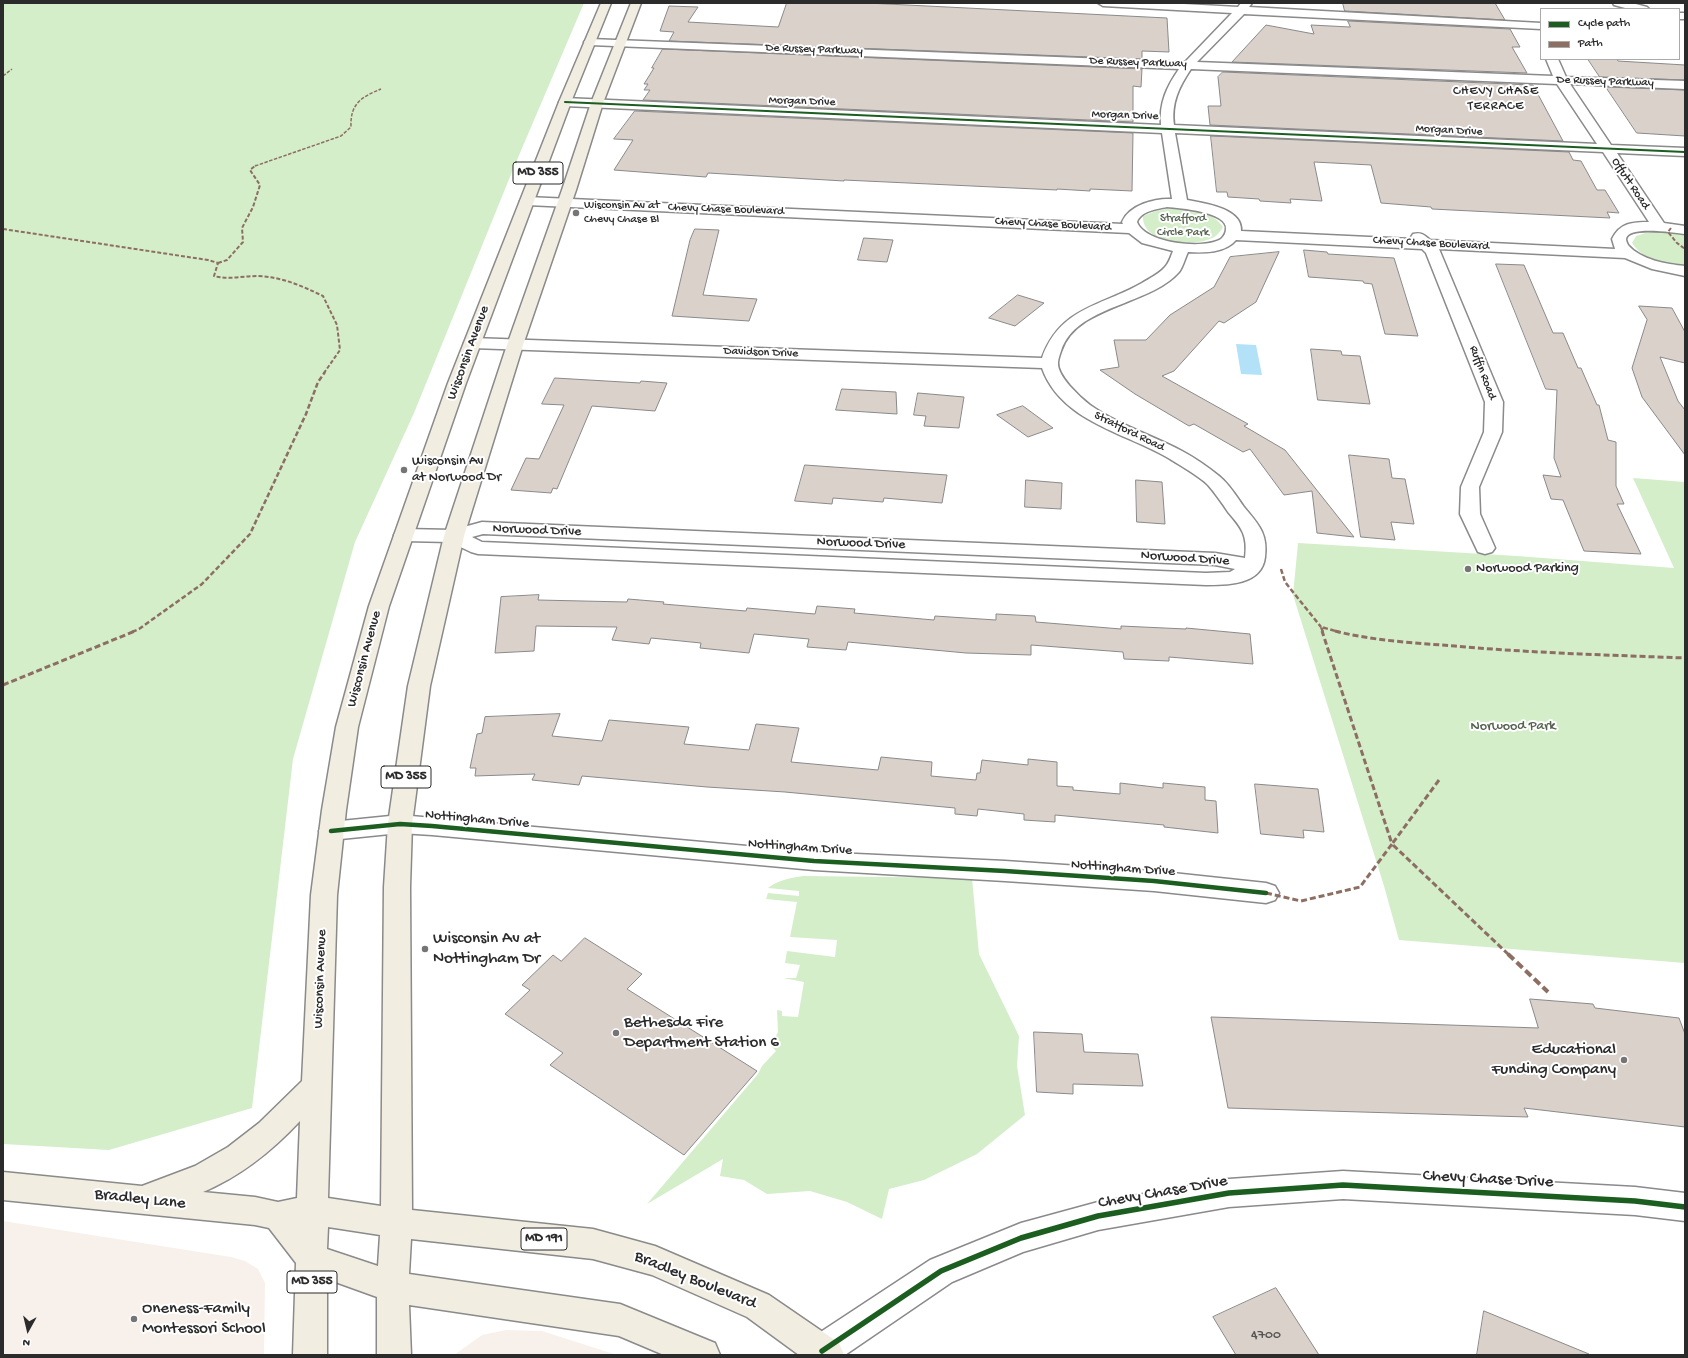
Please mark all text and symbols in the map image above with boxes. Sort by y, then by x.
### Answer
legend [1540,8,1680,60]
text: Cycle path [1578,17,1630,31]
text: Path [1578,37,1603,51]
street label: De Russey Parkway [765,41,863,59]
street label: De Russey Parkway [1089,54,1187,72]
street label: De Russey Parkway [1556,73,1654,91]
district label: CHEVY CHASE TERRACE [1453,84,1539,115]
street label: Morgan Drive [768,94,836,110]
street label: Morgan Drive [1091,108,1159,124]
street label: Morgan Drive [1415,122,1483,140]
street label: Offutt Road [1608,155,1652,213]
road number: MD 355 [513,162,563,184]
place label: Wisconsin Av at Chevy Chase Bl [584,199,660,227]
street label: Chevy Chase Boulevard [668,201,784,219]
marker: Wisconsin Av at Chevy Chase Bl [571,208,581,218]
park label: Strafford Circle Park [1157,212,1209,240]
street label: Chevy Chase Boulevard [995,215,1111,235]
street label: Chevy Chase Boulevard [1373,234,1489,254]
street label: Wisconsin Avenue [444,304,494,402]
street label: Davidson Drive [723,344,799,362]
street label: Ruffin Road [1465,344,1499,402]
street label: Stratford Road [1091,409,1167,455]
place label: Wisconsin Av at Norwood Dr [412,454,501,486]
marker: Wisconsin Av at Norwood Dr [399,465,409,475]
street label: Norwood Drive [492,521,582,541]
street label: Norwood Drive [816,534,906,554]
street label: Norwood Drive [1140,548,1230,570]
place label: Norwood Parking [1476,561,1579,577]
marker: Norwood Parking [1463,564,1473,574]
street label: Wisconsin Avenue [344,609,386,709]
park label: Norwood Park [1471,719,1555,735]
road number: MD 355 [381,766,431,788]
street label: Nottingham Drive [424,807,530,833]
street label: Nottingham Drive [747,836,853,860]
street label: Nottingham Drive [1070,857,1176,881]
street label: Wisconsin Avenue [311,929,331,1029]
place label: Wisconsin Av at Nottingham Dr [433,929,540,969]
marker: Wisconsin Av at Nottingham Dr [420,944,430,954]
place label: Bethesda Fire Department Station 6 [624,1013,779,1053]
marker: Bethesda Fire Department Station 6 [611,1028,621,1038]
place label: Educational Funding Company [1491,1040,1616,1080]
marker: Educational Funding Company [1619,1055,1629,1065]
street label: Chevy Chase Drive [1422,1166,1554,1194]
street label: Chevy Chase Drive [1097,1172,1229,1214]
street label: Bradley Lane [93,1185,187,1215]
road number: MD 191 [521,1228,567,1250]
street label: Bradley Boulevard [631,1247,759,1315]
road number: MD 355 [287,1271,337,1293]
place label: Oneness-Family Montessori School [142,1299,266,1339]
north arrow [8,1310,48,1350]
marker: Oneness-Family Montessori School [129,1314,139,1324]
house number: 4700 [1251,1328,1281,1344]
text: N [22,1335,31,1348]

